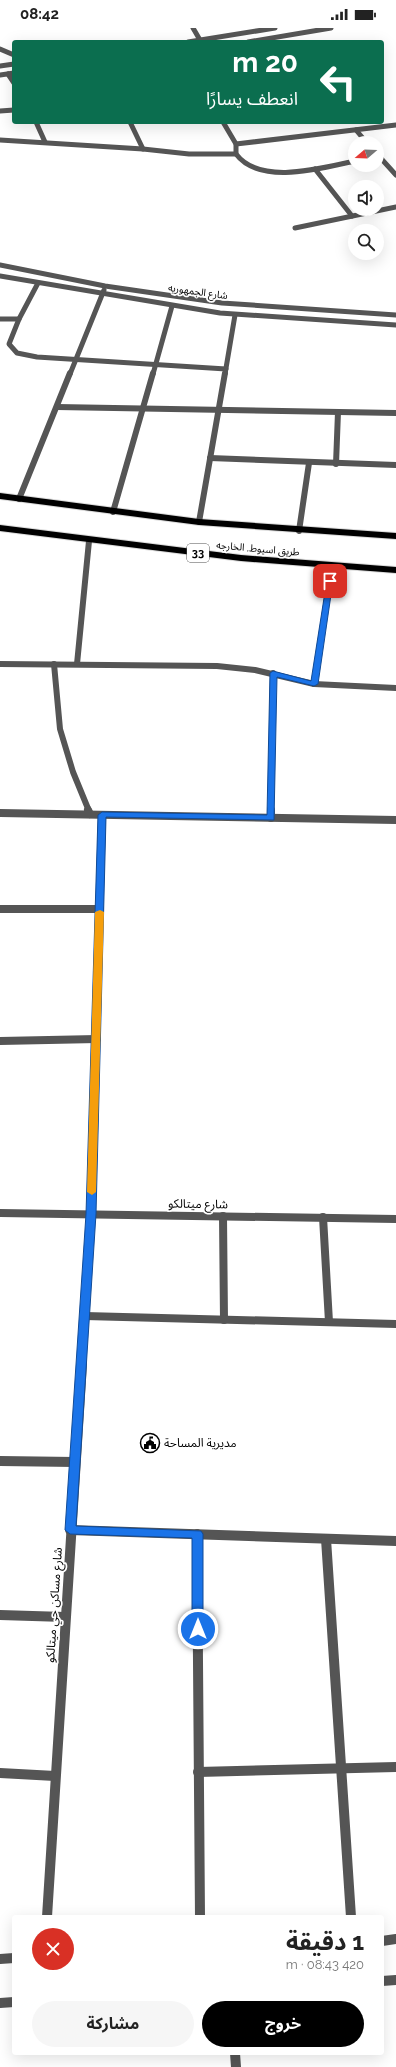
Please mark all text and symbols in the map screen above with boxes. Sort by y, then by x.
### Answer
text: 08:42 [20,5,59,23]
text: 20 m [232,46,298,79]
icon: left [312,56,364,108]
text: انعطف يسارًا [206,88,298,109]
north arrow [348,136,384,172]
map controls [348,136,384,260]
button: sound [348,180,384,216]
button: search [348,224,384,260]
street label: شارع الجمهوريه [167,282,229,303]
street label: طريق اسيوط, الخارجه [216,539,300,559]
road number: 33 [187,544,209,562]
pin [313,564,347,598]
icon: arrive [319,570,341,592]
street label: شارع ميتالكو [168,1196,228,1214]
public building icon: مديرية المساحة [139,1432,161,1454]
place label: مديرية المساحة [164,1436,237,1450]
street label: شارع مساكن حي ميتالكو [43,1547,68,1663]
position arrow [177,1608,219,1650]
text: 1 دقيقة [286,1927,364,1956]
button: close [32,1928,74,1970]
text: 420 m · 08:43 [286,1957,364,1972]
button: مشاركة [32,2001,194,2047]
button: خروج [202,2001,364,2047]

